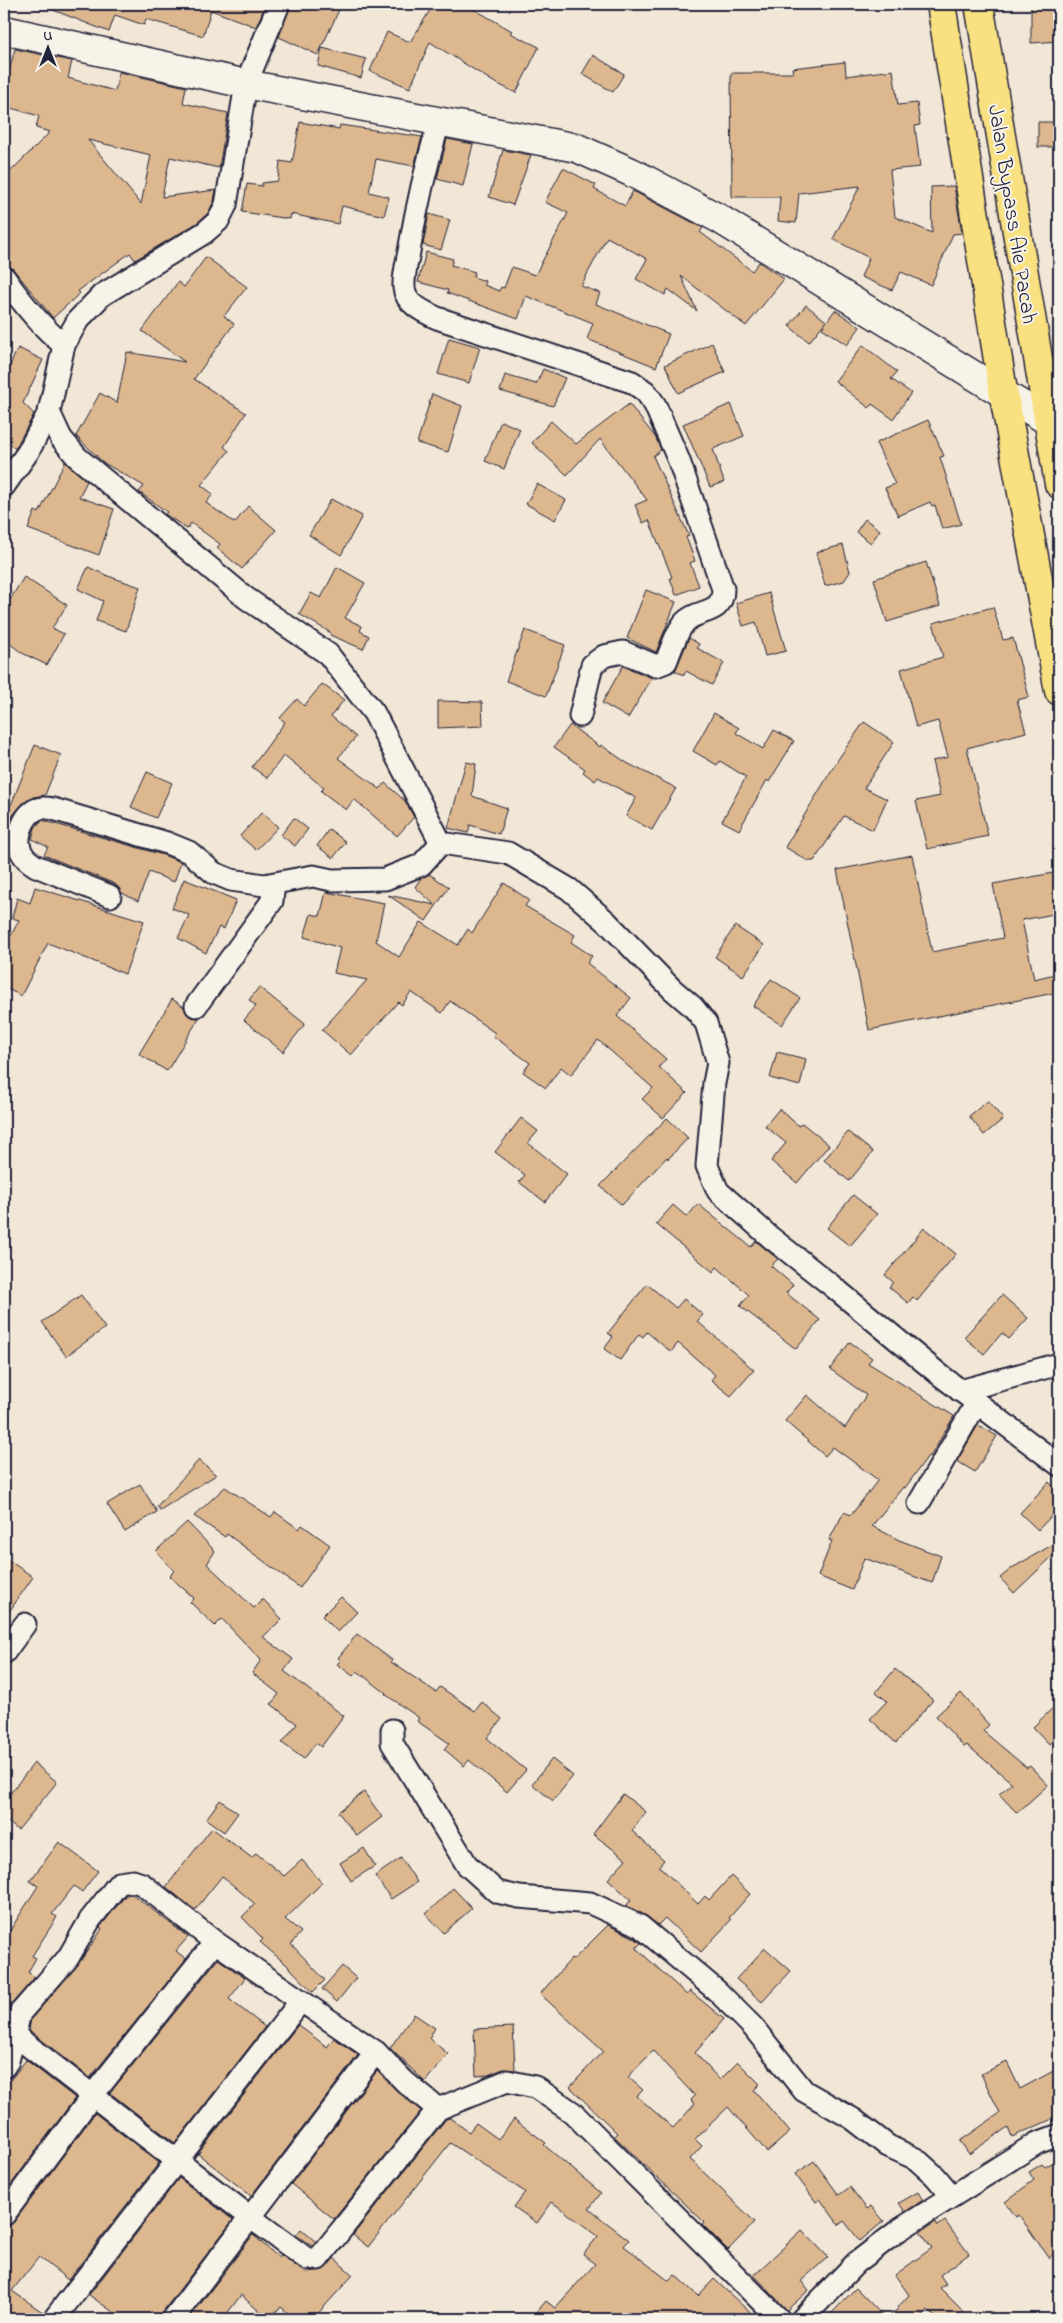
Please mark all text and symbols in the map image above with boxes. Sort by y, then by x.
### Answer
north arrow [22,22,72,72]
text: U [44,26,53,47]
street label: Jalan Bypass Aie Pacah [977,103,1044,327]

